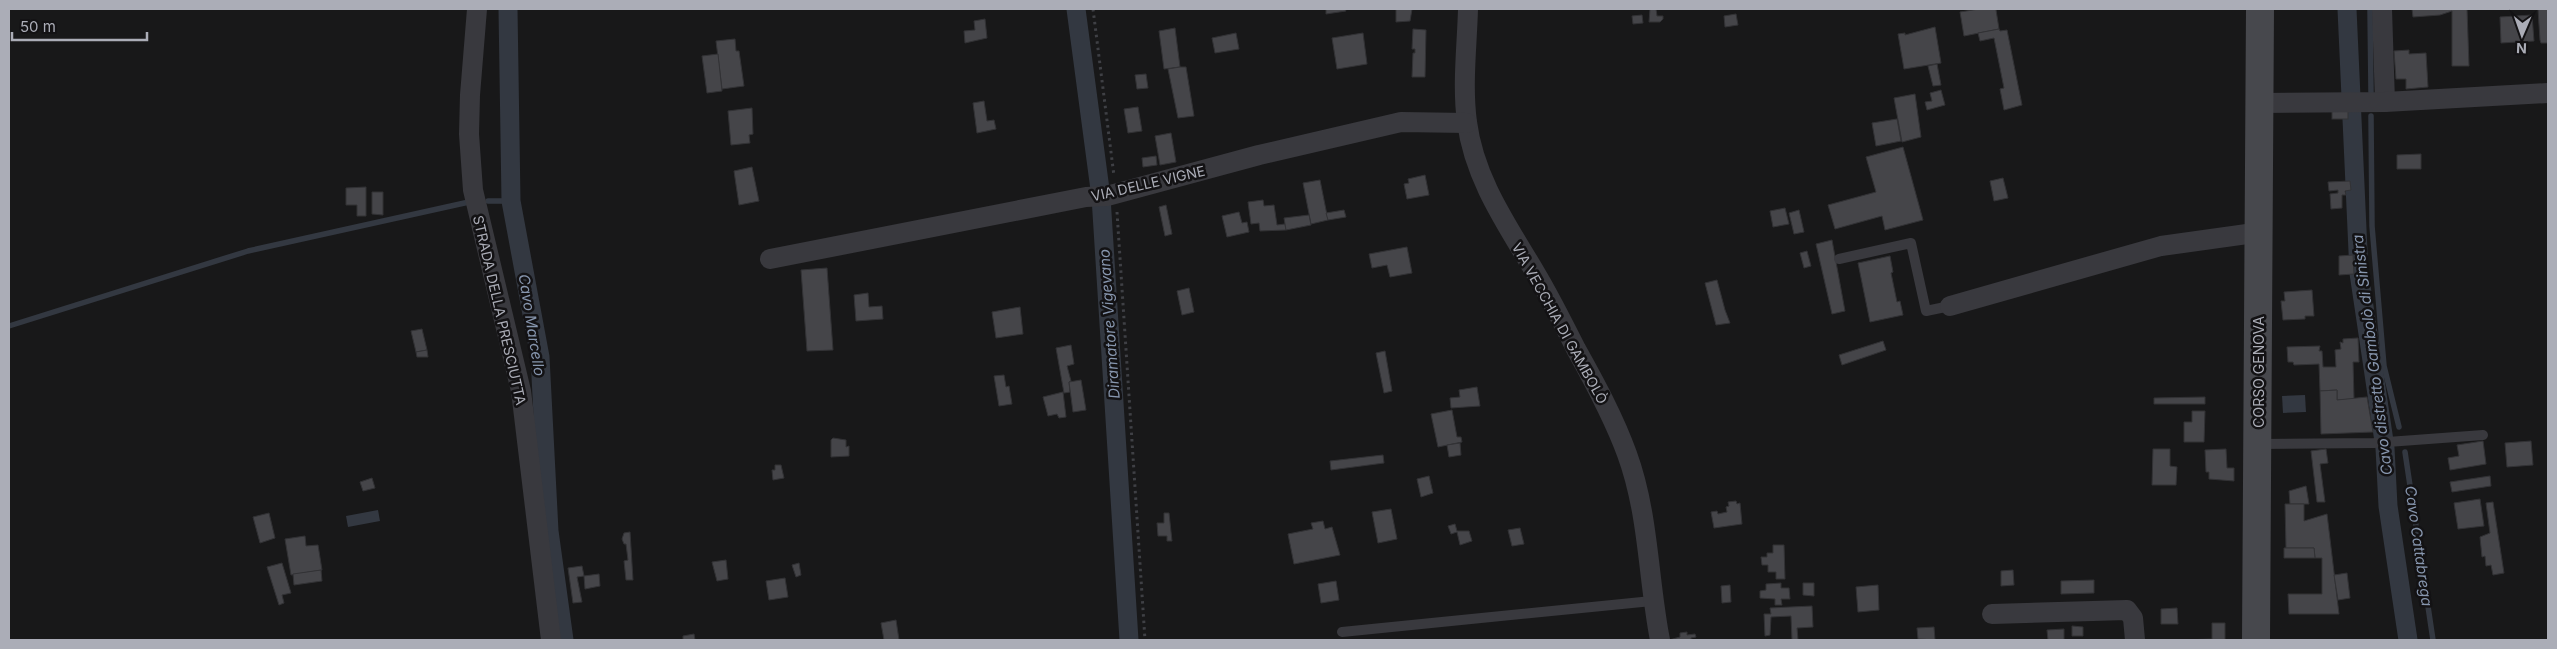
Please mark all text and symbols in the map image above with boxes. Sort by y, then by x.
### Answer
scale bar [12,10,148,42]
north arrow [2497,10,2547,60]
text: 50 m [20,17,56,36]
text: N [2516,40,2527,57]
street label: VIA DELLE VIGNE [1089,162,1207,204]
street label: STRADA DELLA PRESCIUTTA [470,213,530,407]
water label: Cavo distretto Gambolò di Sinistra [2348,234,2396,476]
street label: VIA VECCHIA DI GAMBOLÒ [1509,239,1611,407]
water label: Diramatore Vigevano [1094,248,1124,400]
water label: Cavo Marcello [515,273,549,377]
street label: CORSO GENOVA [2250,316,2267,428]
water label: Cavo Cattabrega [2401,484,2437,608]

